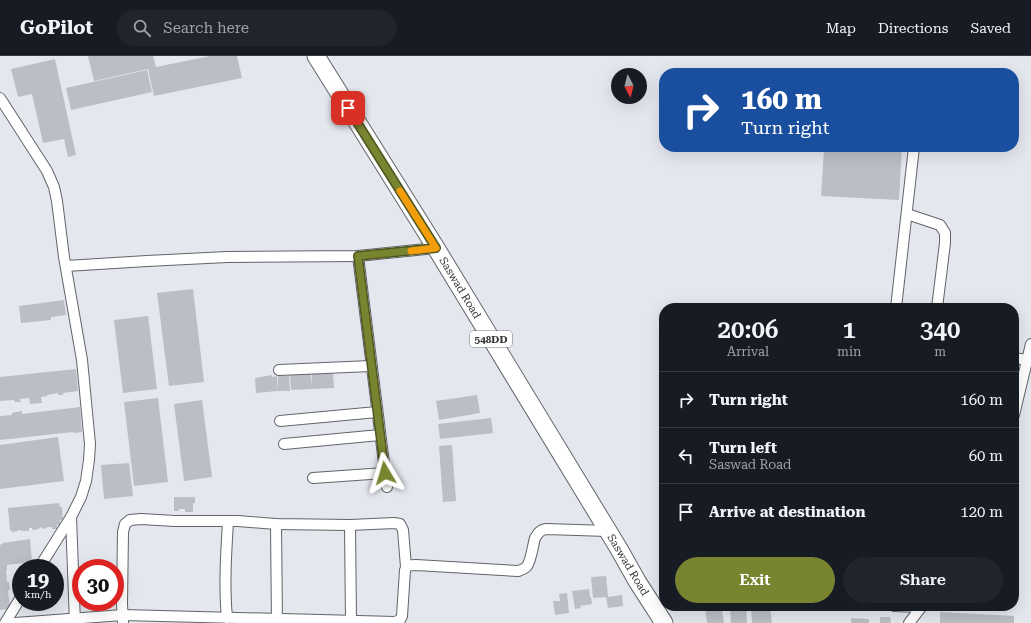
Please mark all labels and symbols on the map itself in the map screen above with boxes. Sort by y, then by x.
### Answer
north arrow [611,68,647,104]
pin [331,91,365,125]
street label: Saswad Road [436,255,484,321]
road number: 548DD [470,331,512,347]
position arrow [364,452,406,494]
street label: Saswad Road [604,532,652,598]
speed limit sign: 30 [72,559,124,611]

